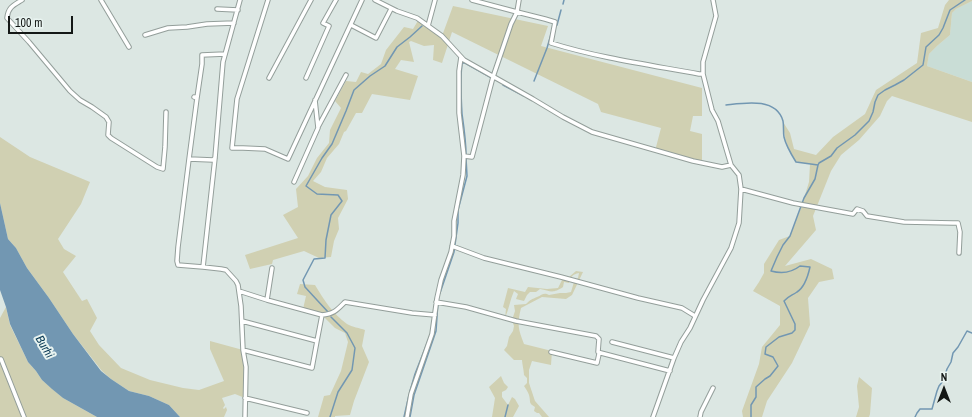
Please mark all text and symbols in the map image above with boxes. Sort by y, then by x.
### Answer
scale bar [10,8,75,34]
text: 100 m [15,15,42,31]
water label: Burhi [32,333,56,361]
north arrow [924,369,964,409]
text: N [941,370,947,384]

